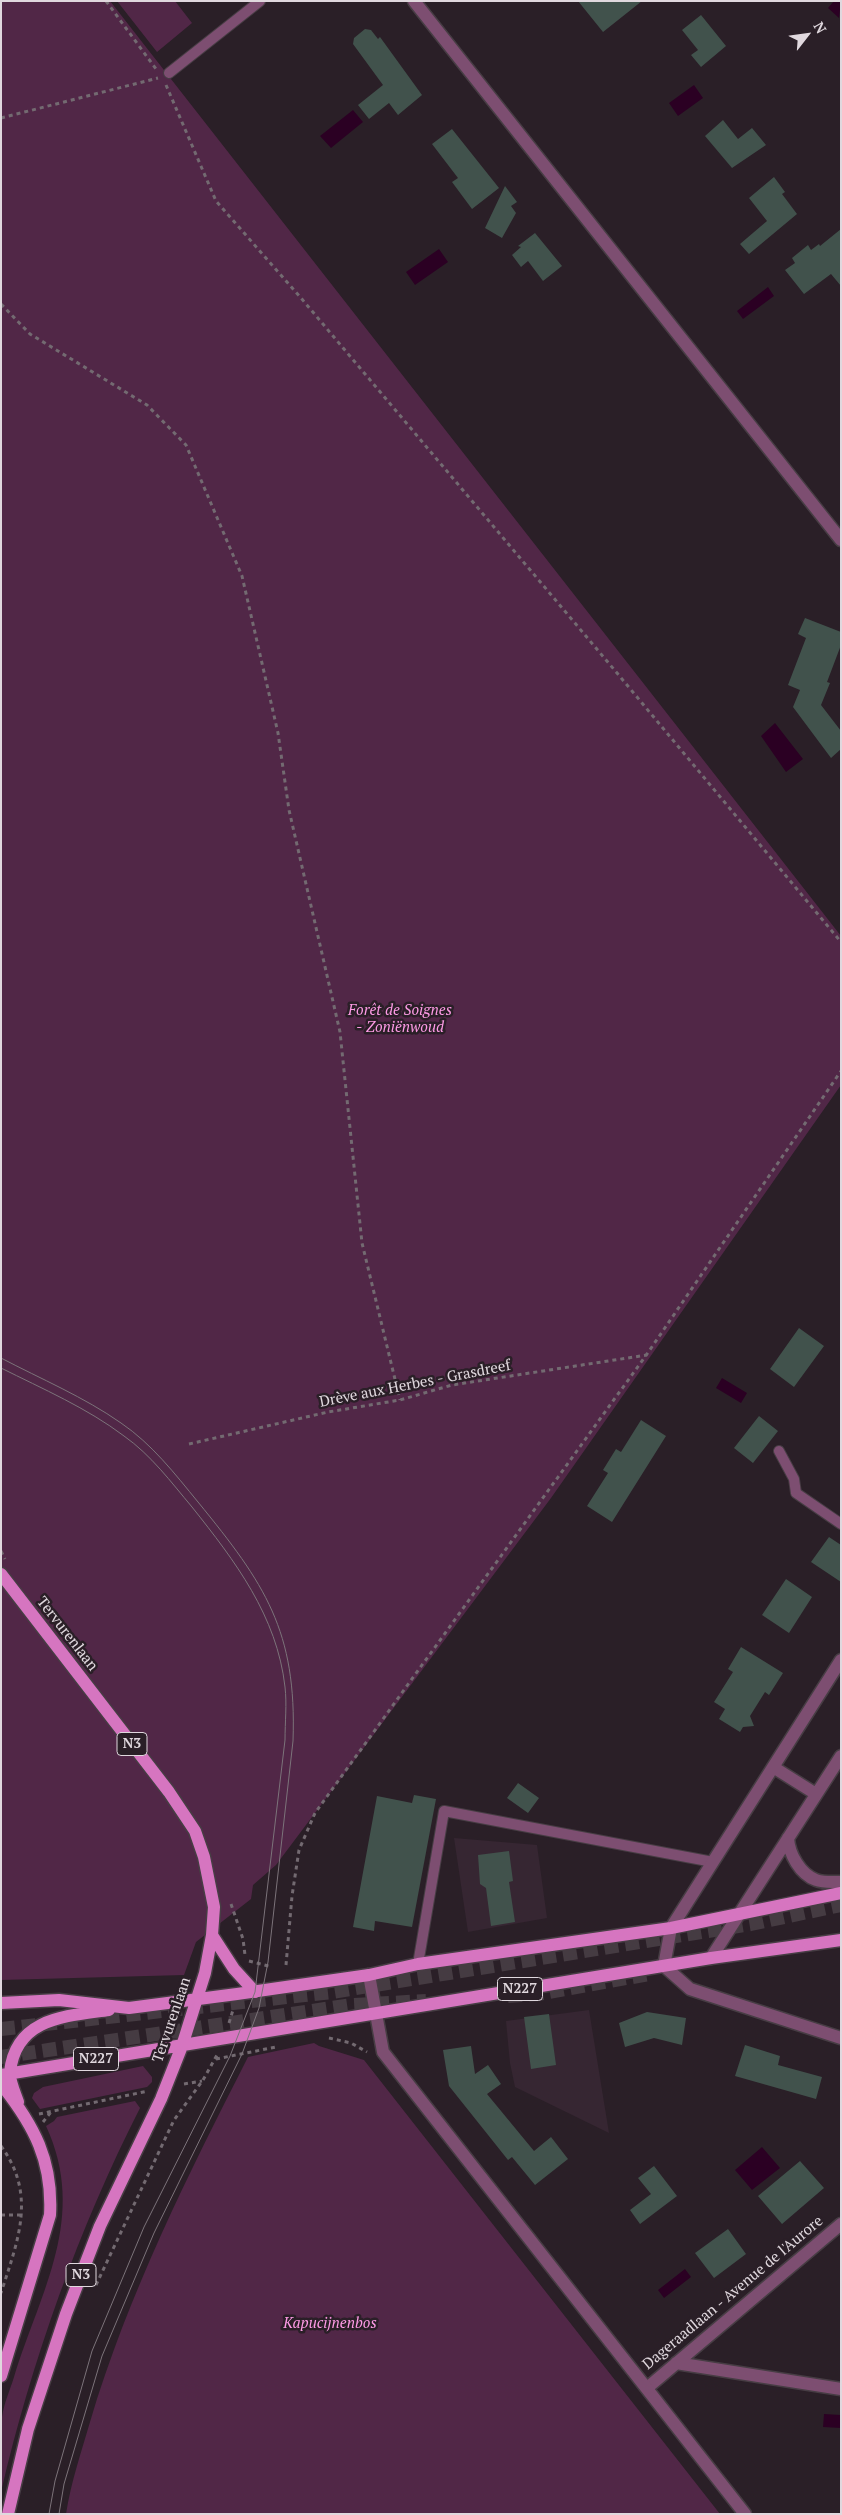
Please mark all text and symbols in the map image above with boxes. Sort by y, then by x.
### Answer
north arrow [782,10,832,60]
text: N [810,18,831,37]
park label: Forêt de Soignes - Zoniënwoud [348,1002,452,1037]
street label: Drève aux Herbes - Grasdreef [318,1357,512,1411]
street label: Tervurenlaan [33,1593,101,1675]
road number: N3 [117,1732,147,1756]
street label: Tervurenlaan [149,1975,195,2065]
road number: N227 [498,1978,542,2000]
road number: N227 [74,2048,118,2070]
street label: Dageraadlaan - Avenue de l'Aurore [639,2212,827,2374]
road number: N3 [66,2264,96,2286]
park label: Kapucijnenbos [283,2315,377,2333]

